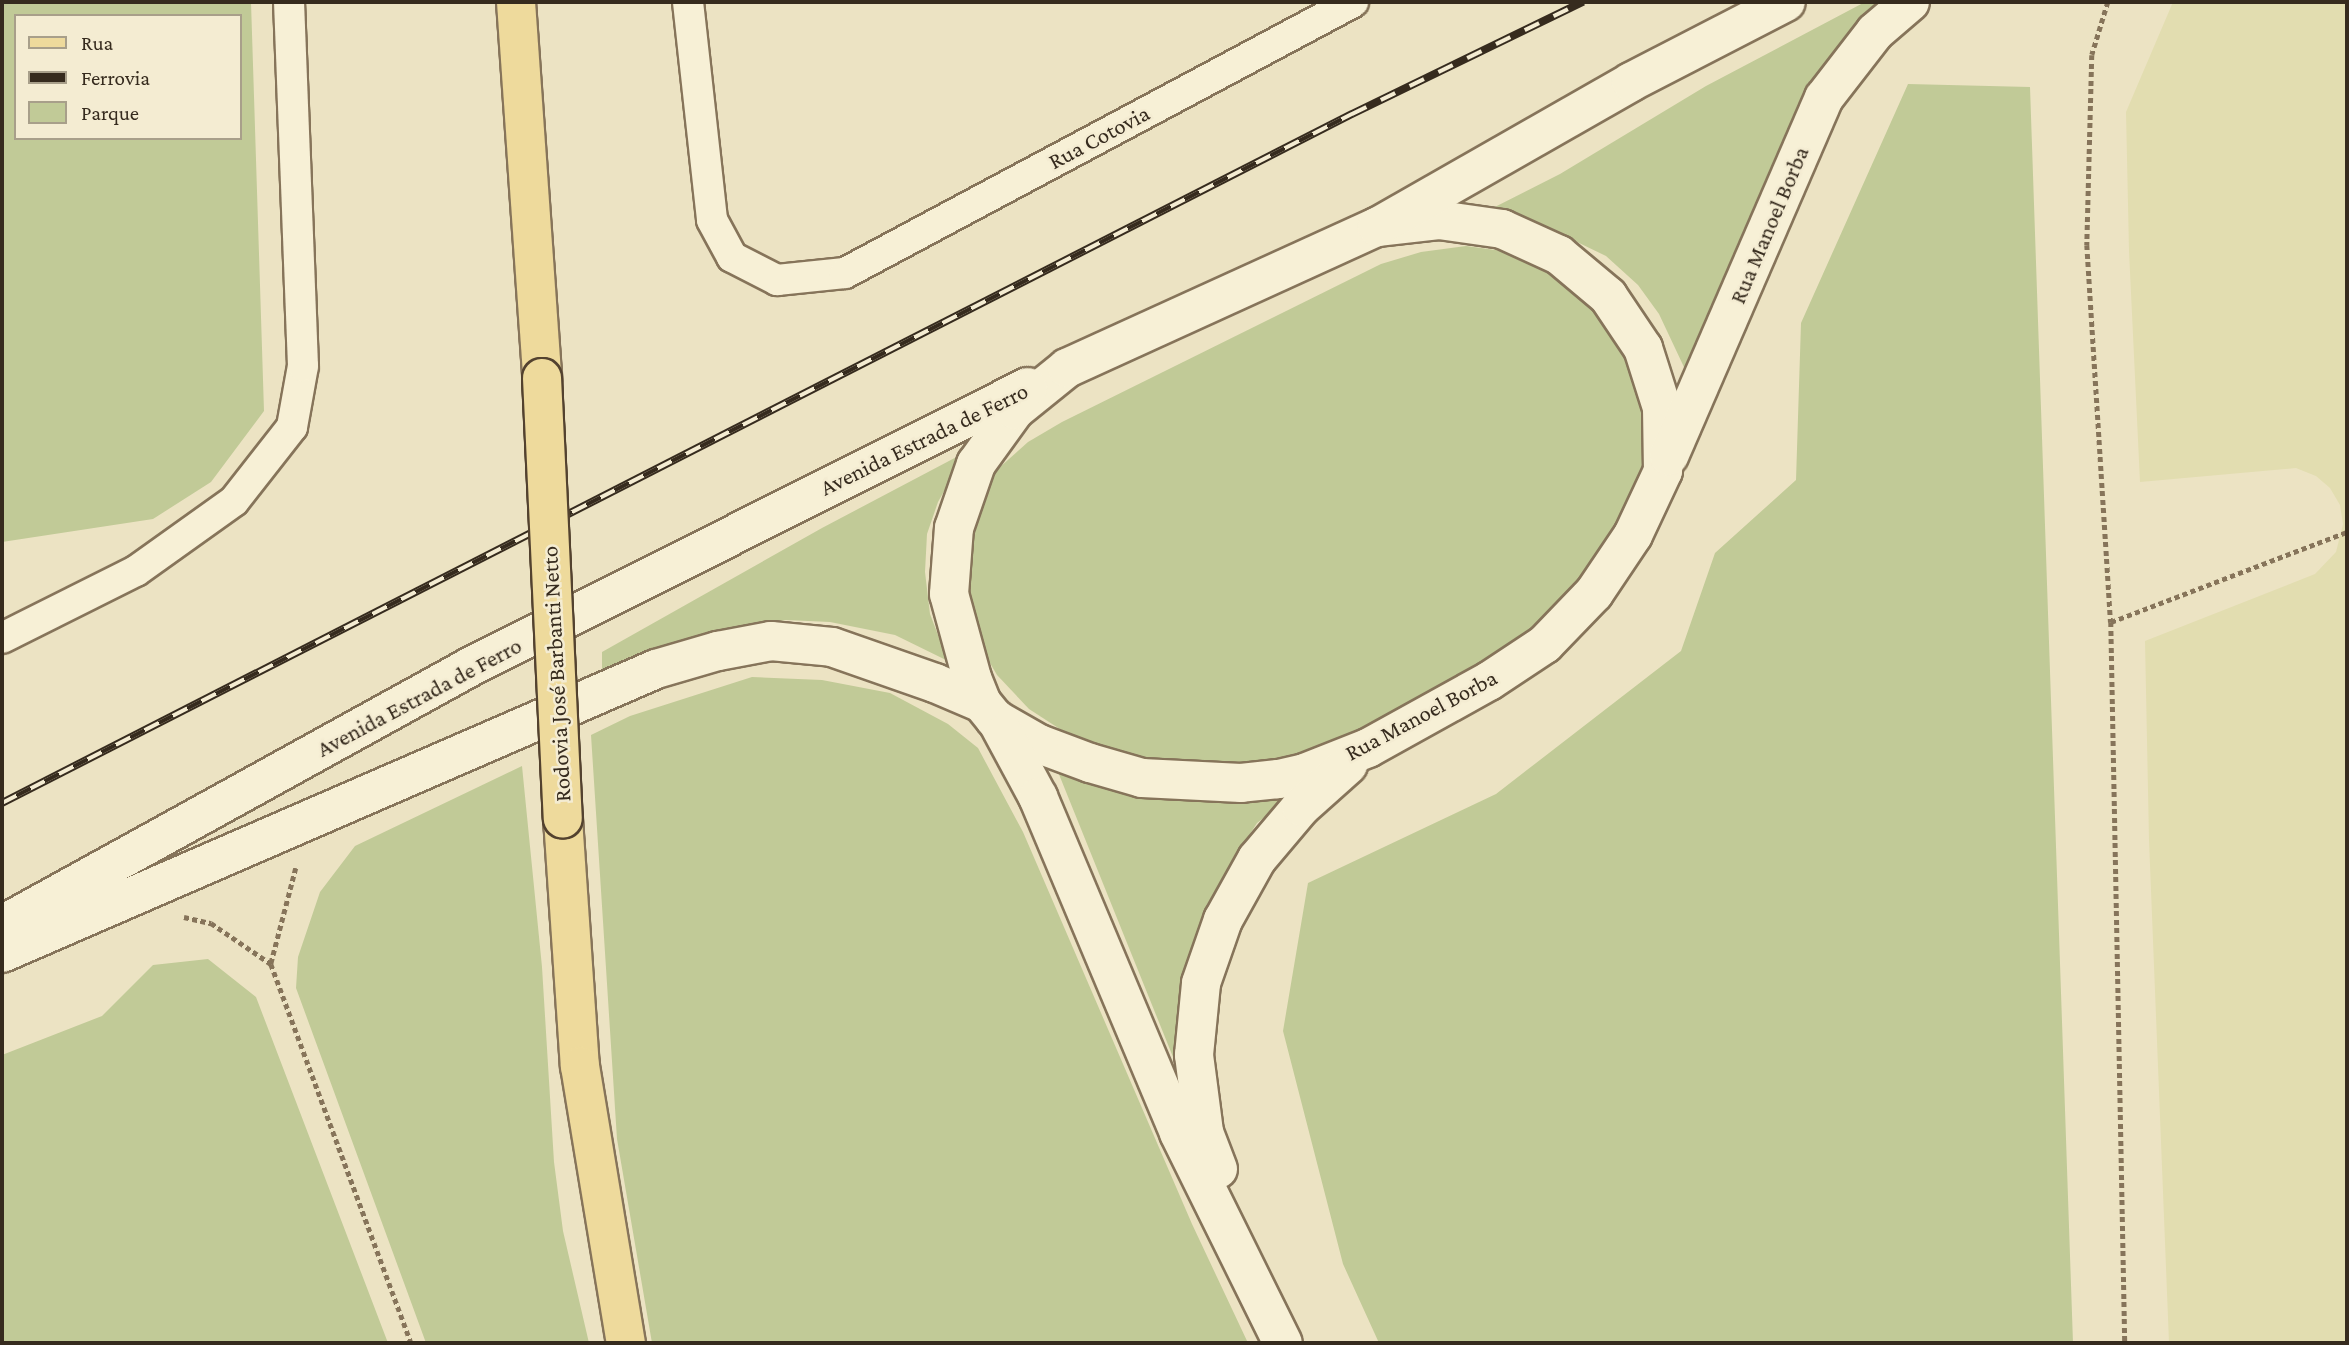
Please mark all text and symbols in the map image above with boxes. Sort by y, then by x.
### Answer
legend [14,14,242,140]
text: Rua [81,31,113,55]
text: Ferrovia [81,66,150,90]
street label: Rua Cotovia [1044,99,1154,175]
text: Parque [81,101,139,125]
street label: Rua Manoel Borba [1723,142,1815,308]
street label: Avenida Estrada de Ferro [816,377,1032,501]
street label: Rodovia José Barbanti Netto [536,545,576,803]
street label: Avenida Estrada de Ferro [312,631,526,763]
street label: Rua Manoel Borba [1340,663,1502,767]

